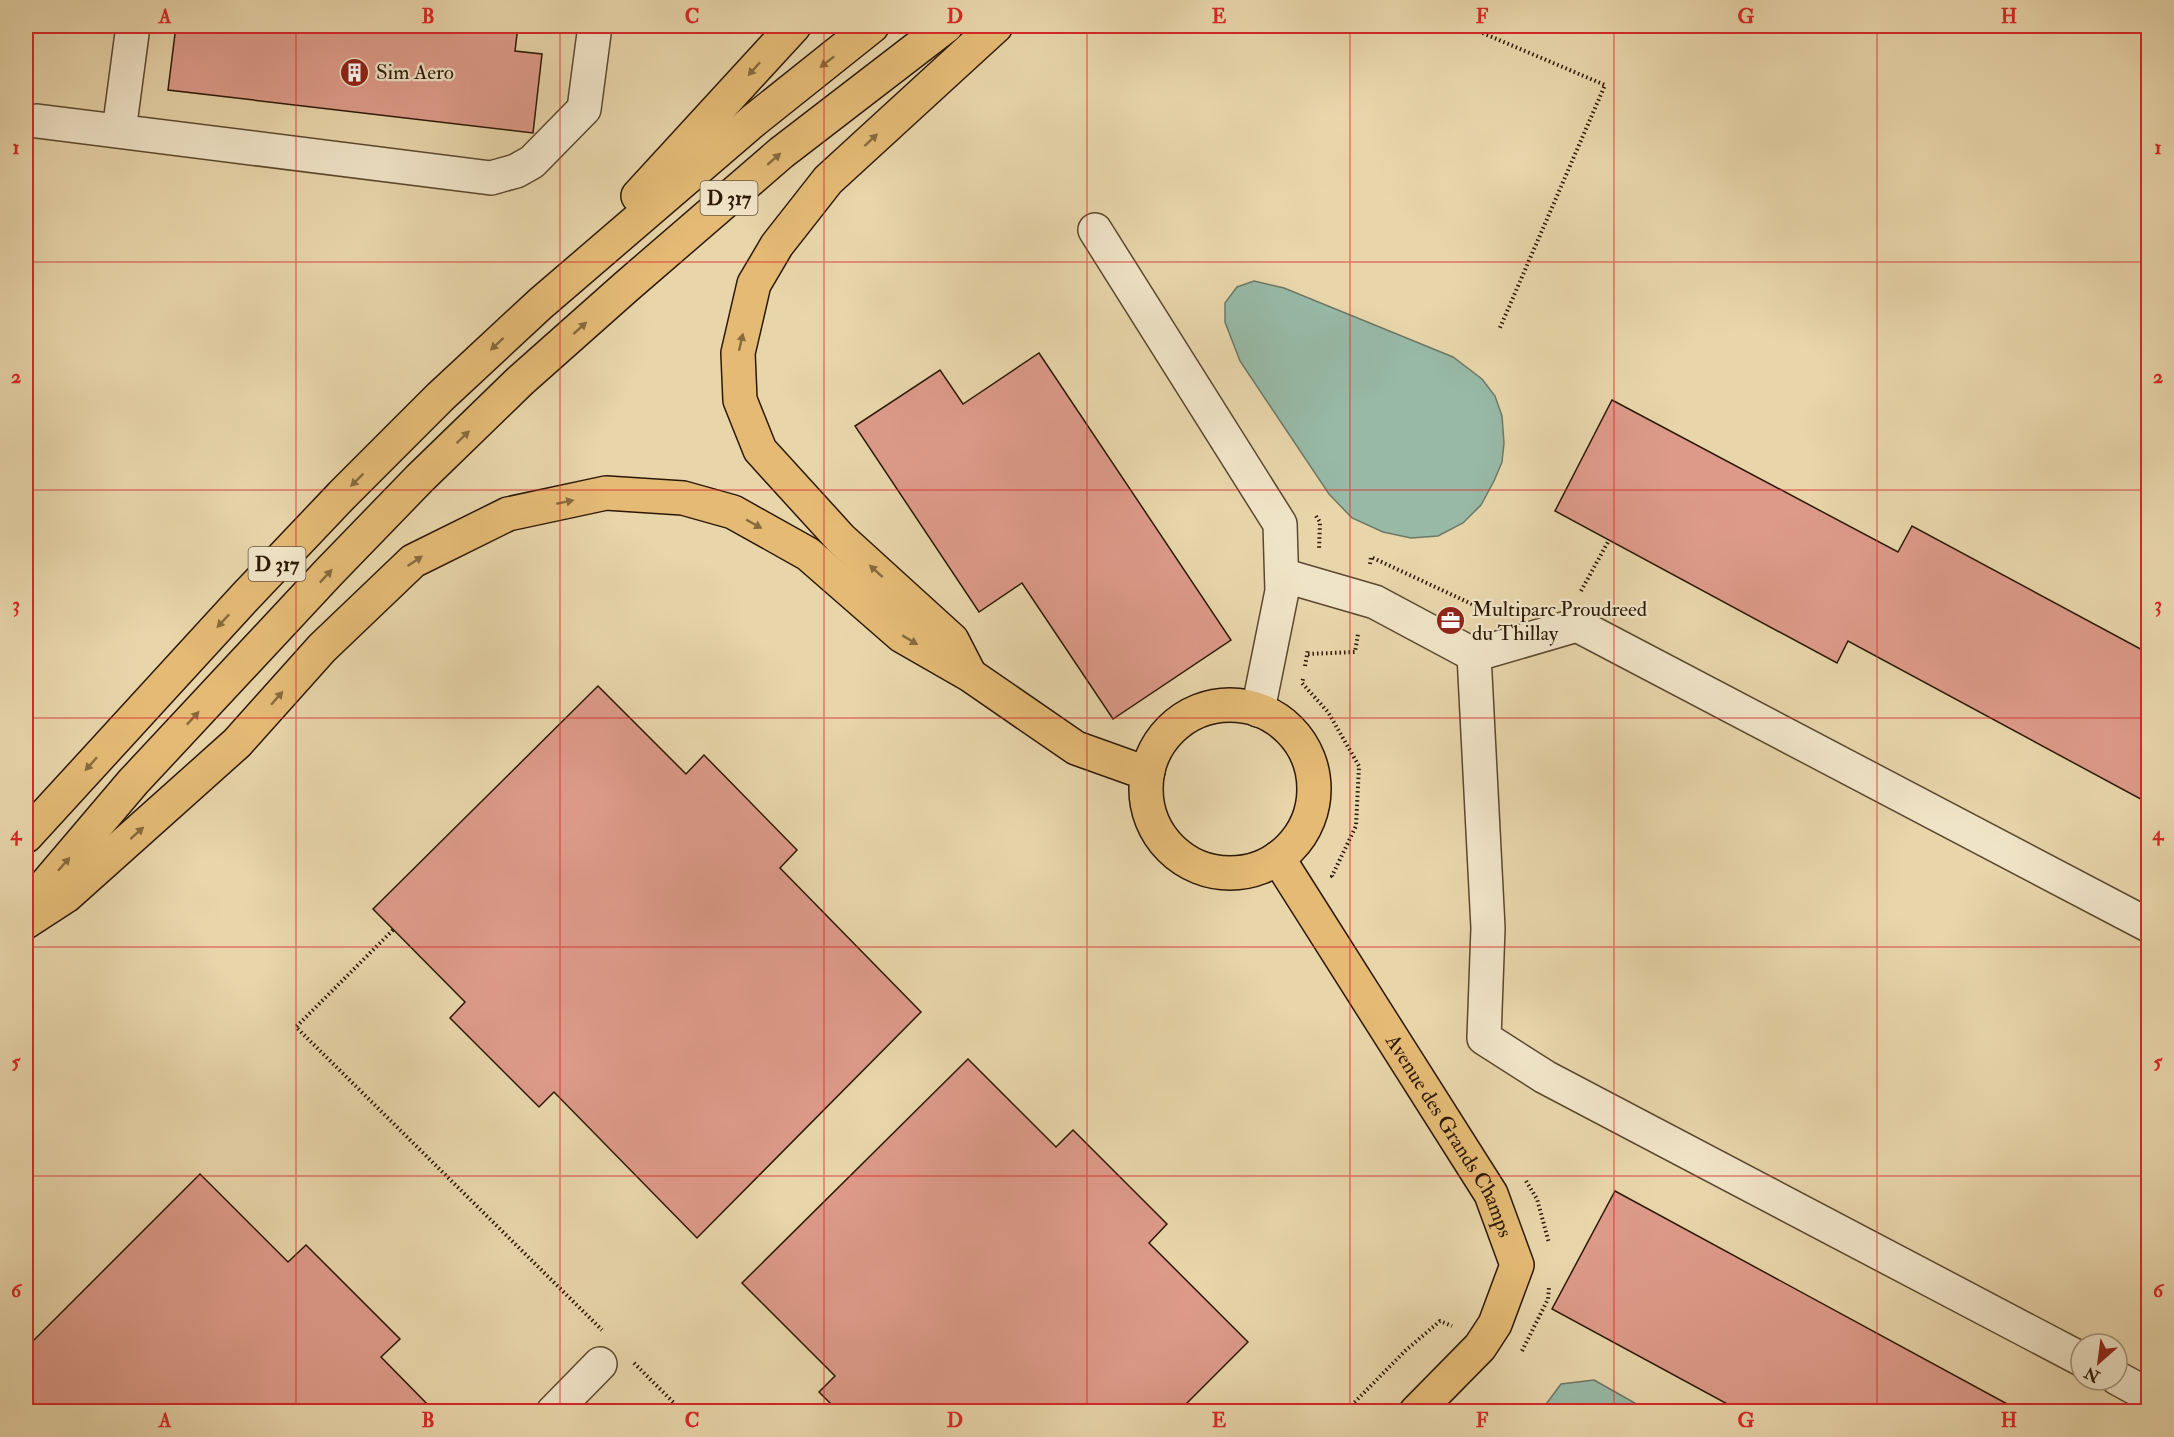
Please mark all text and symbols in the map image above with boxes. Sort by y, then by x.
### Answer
text: A [158,4,172,29]
text: B [421,4,435,29]
text: C [685,4,699,29]
text: D [947,4,963,29]
text: E [1212,4,1227,29]
text: F [1476,4,1489,29]
text: G [1738,4,1755,29]
text: H [2001,4,2017,29]
one-way arrow [819,55,834,67]
building icon: Sim Aero [339,56,371,88]
place label: Sim Aero [376,59,454,86]
one-way arrow [747,61,761,76]
one-way arrow [863,133,878,147]
text: 1 [12,135,20,160]
text: 1 [2154,135,2162,160]
one-way arrow [766,153,781,166]
road number: D 317 [700,181,758,215]
one-way arrow [572,321,587,335]
one-way arrow [736,332,746,351]
one-way arrow [490,337,505,351]
text: 2 [11,364,21,389]
text: 2 [2153,364,2163,389]
one-way arrow [456,430,470,444]
one-way arrow [351,472,365,486]
one-way arrow [556,497,575,506]
one-way arrow [746,519,763,529]
road number: D 317 [248,547,306,581]
one-way arrow [407,556,423,567]
one-way arrow [869,565,884,578]
one-way arrow [319,569,333,583]
text: 3 [12,592,20,617]
text: 3 [2154,592,2162,617]
place label: Multiparc Proudreed du Thillay [1472,596,1648,647]
office icon: Multiparc Proudreed du Thillay [1435,605,1467,637]
one-way arrow [217,613,230,628]
one-way arrow [902,635,918,646]
one-way arrow [270,691,283,706]
one-way arrow [186,711,199,726]
one-way arrow [84,757,98,772]
text: 4 [10,821,23,846]
text: 4 [2152,821,2165,846]
one-way arrow [129,827,144,840]
one-way arrow [57,856,70,872]
street label: Avenue des Grands Champs [1379,1028,1519,1241]
text: 5 [12,1049,22,1074]
text: 5 [2154,1049,2164,1074]
text: 6 [11,1278,23,1303]
text: 6 [2153,1278,2165,1303]
north arrow [2069,1332,2129,1392]
text: N [2081,1362,2104,1387]
text: A [158,1408,172,1433]
text: B [421,1408,435,1433]
text: C [685,1408,699,1433]
text: D [947,1408,963,1433]
text: E [1212,1408,1227,1433]
text: F [1476,1408,1489,1433]
text: G [1738,1408,1755,1433]
text: H [2001,1408,2017,1433]

